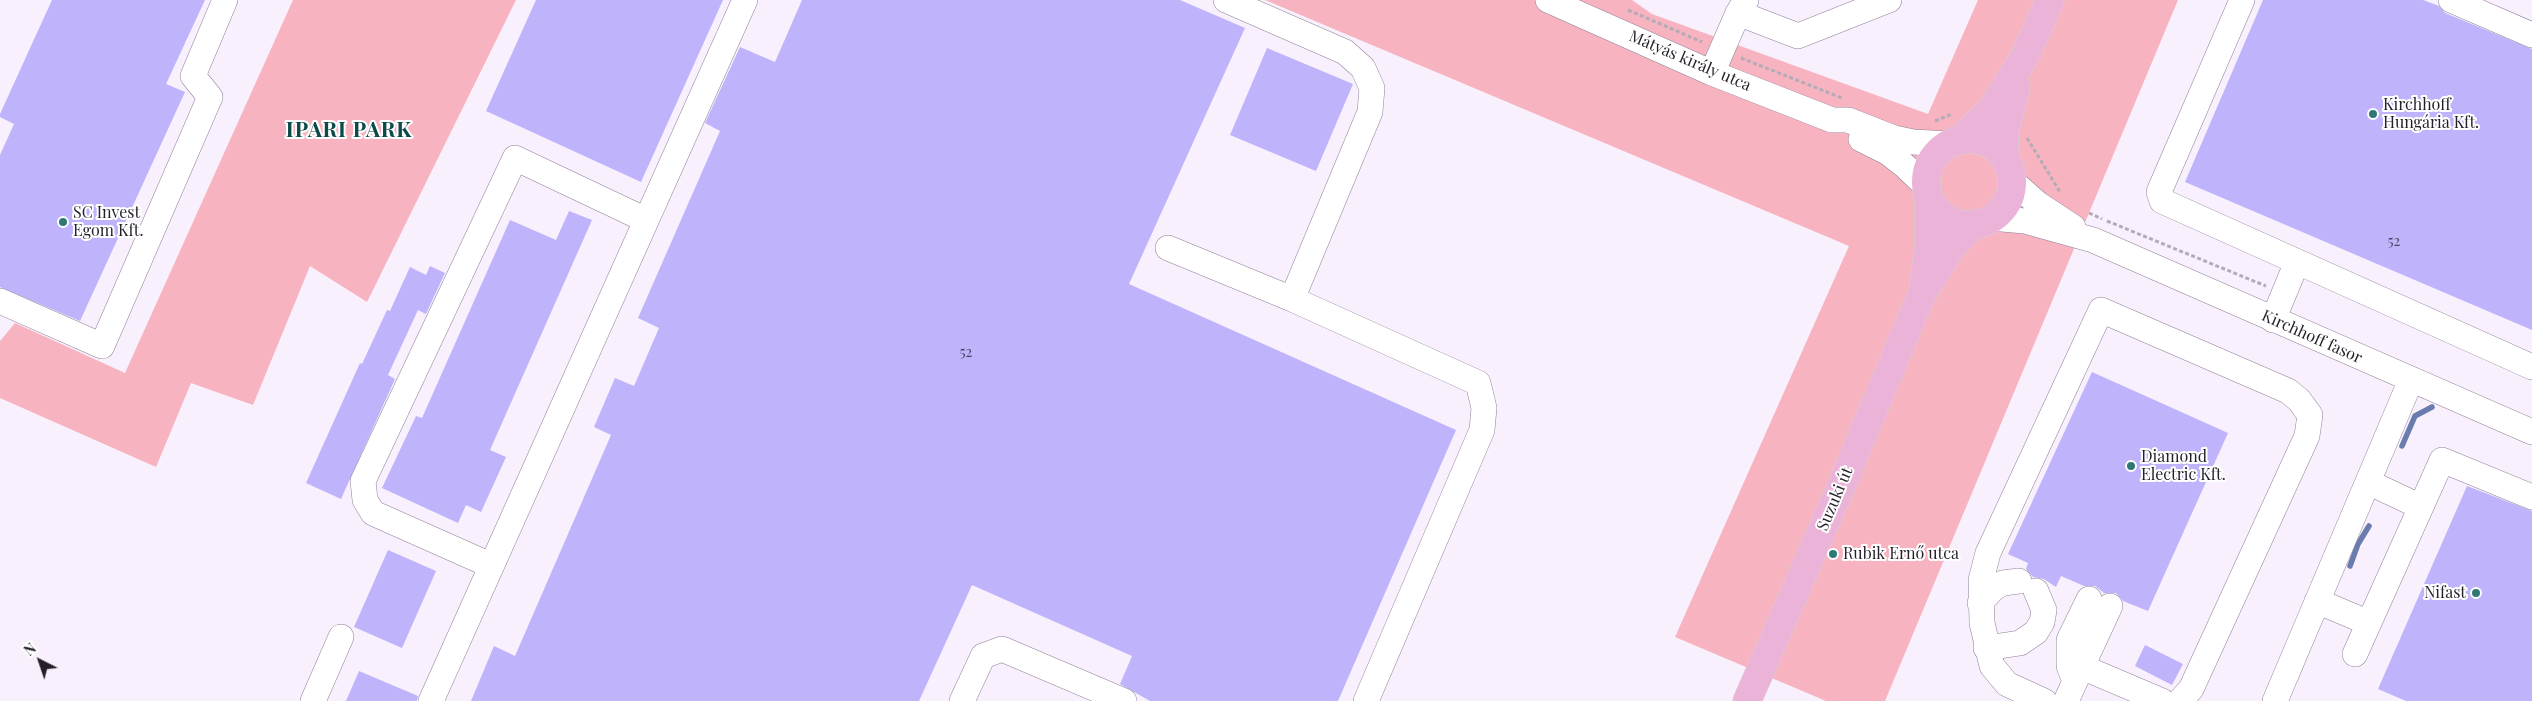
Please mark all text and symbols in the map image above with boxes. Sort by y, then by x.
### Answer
street label: Mátyás király utca [1626,27,1754,95]
place label: Kirchhoff Hungária Kft. [2383,95,2479,133]
marker: Kirchhoff Hungária Kft. [2367,108,2379,120]
district label: IPARI PARK [285,117,413,143]
place label: SC Invest Egom Kft. [73,203,143,241]
marker: SC Invest Egom Kft. [57,216,69,228]
house number: 52 [2388,234,2400,250]
street label: Kirchhoff fasor [2259,306,2365,368]
house number: 52 [960,345,972,361]
place label: Diamond Electric Kft. [2141,447,2226,485]
marker: Diamond Electric Kft. [2125,460,2137,472]
street label: Suzuki út [1813,464,1857,534]
place label: Rubik Ernő utca [1843,544,1959,564]
marker: Rubik Ernő utca [1827,548,1839,560]
place label: Nifast [2424,583,2466,603]
marker: Nifast [2470,587,2482,599]
north arrow [15,636,65,686]
text: N [20,639,40,660]

